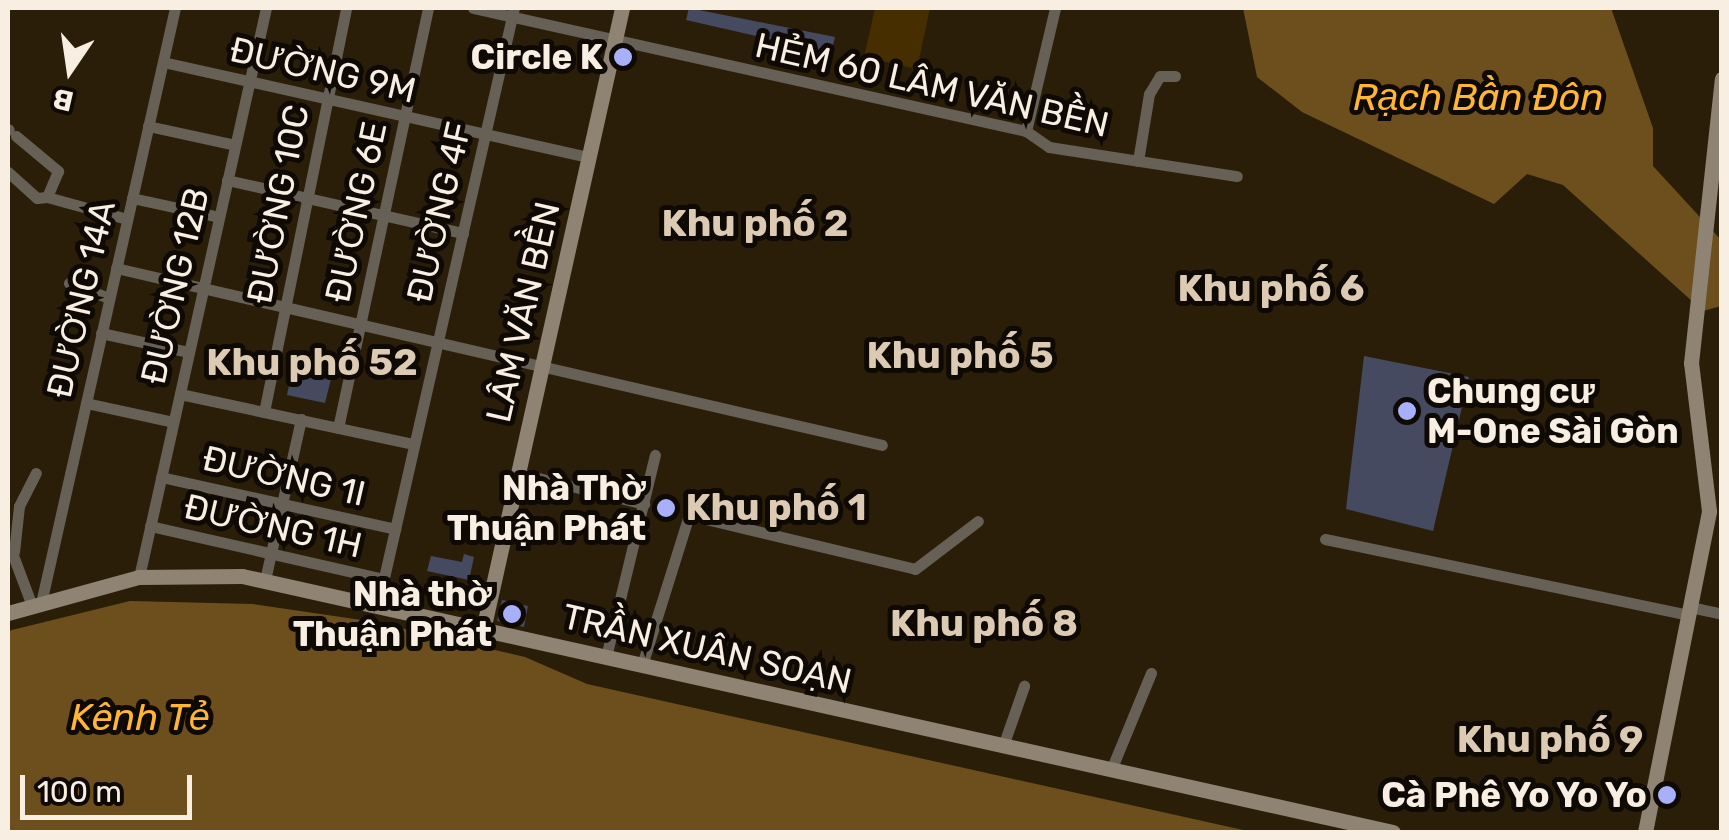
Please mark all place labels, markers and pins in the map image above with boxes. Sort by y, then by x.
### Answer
place label: Circle K [471,36,603,78]
marker: Circle K [612,46,634,68]
place label: Chung cư M-One Sài Gòn [1427,370,1679,452]
marker: Chung cư M-One Sài Gòn [1396,400,1418,422]
place label: Nhà Thờ Thuận Phát [447,467,646,549]
marker: Nhà Thờ Thuận Phát [655,497,677,519]
place label: Nhà thờ Thuận Phát [293,573,492,655]
marker: Nhà thờ Thuận Phát [501,603,523,625]
place label: Cà Phê Yo Yo Yo [1378,774,1647,816]
marker: Cà Phê Yo Yo Yo [1656,784,1678,806]

